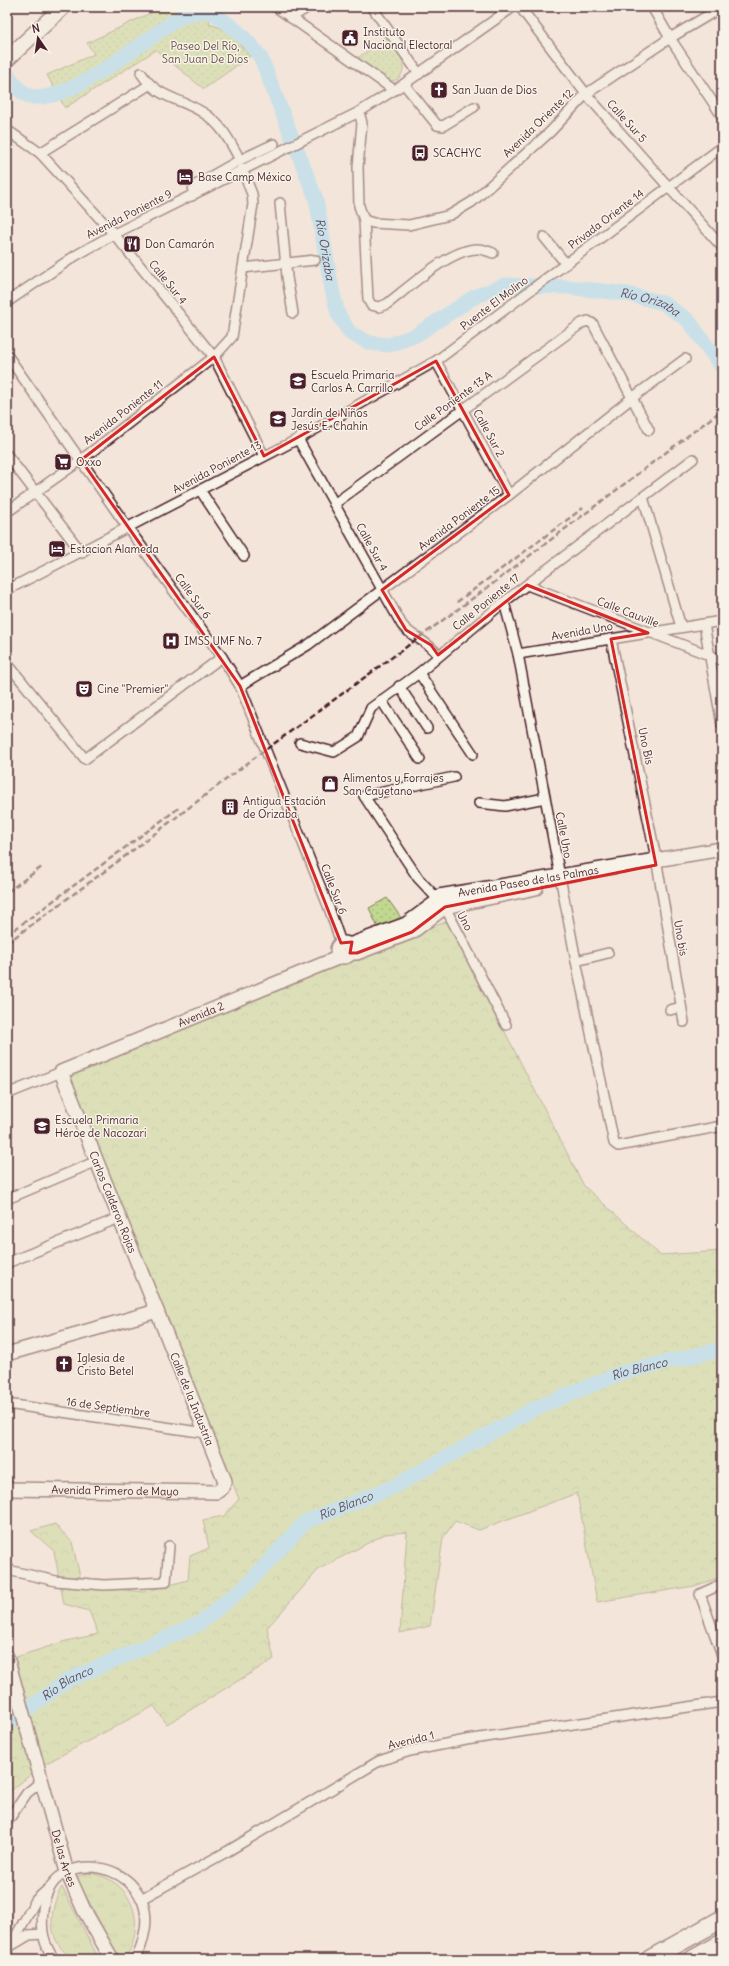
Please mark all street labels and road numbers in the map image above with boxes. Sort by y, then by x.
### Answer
street label: Avenida Oriente 12 [500,86,576,160]
street label: Calle Sur 5 [604,97,650,145]
street label: Avenida Poniente 9 [84,186,174,242]
street label: Privada Oriente 14 [565,186,647,252]
street label: Calle Sur 4 [146,257,190,307]
street label: Puente El Molino [457,273,531,333]
street label: Calle Poniente 13 A [411,368,495,434]
street label: Avenida Poniente 11 [81,377,165,447]
street label: Calle Sur 2 [470,407,508,459]
street label: Avenida Poniente 13 [170,438,264,496]
street label: Avenida Poniente 15 [415,483,503,553]
street label: Calle Sur 4 [353,520,391,574]
street label: Calle Sur 6 [172,570,214,622]
street label: Calle Poniente 17 [450,570,523,633]
street label: Calle Cauville [595,594,661,630]
street label: Avenida Uno [550,619,614,643]
street label: Uno Bis [635,726,657,766]
street label: Calle Uno [553,811,575,859]
street label: Calle Sur 6 [318,862,350,916]
street label: Avenida Paseo de las Palmas [457,863,600,900]
street label: Uno [454,909,476,933]
street label: Uno bis [671,919,691,957]
street label: Avenida 2 [176,999,226,1030]
street label: Carlos Calderon Rojas [86,1149,140,1255]
street label: Calle de la Industria [167,1350,217,1448]
street label: 16 de Septiembre [65,1394,151,1420]
street label: Avenida Primero de Mayo [51,1483,179,1498]
street label: Avenida 1 [387,1728,435,1752]
street label: De las Artes [49,1828,80,1889]

